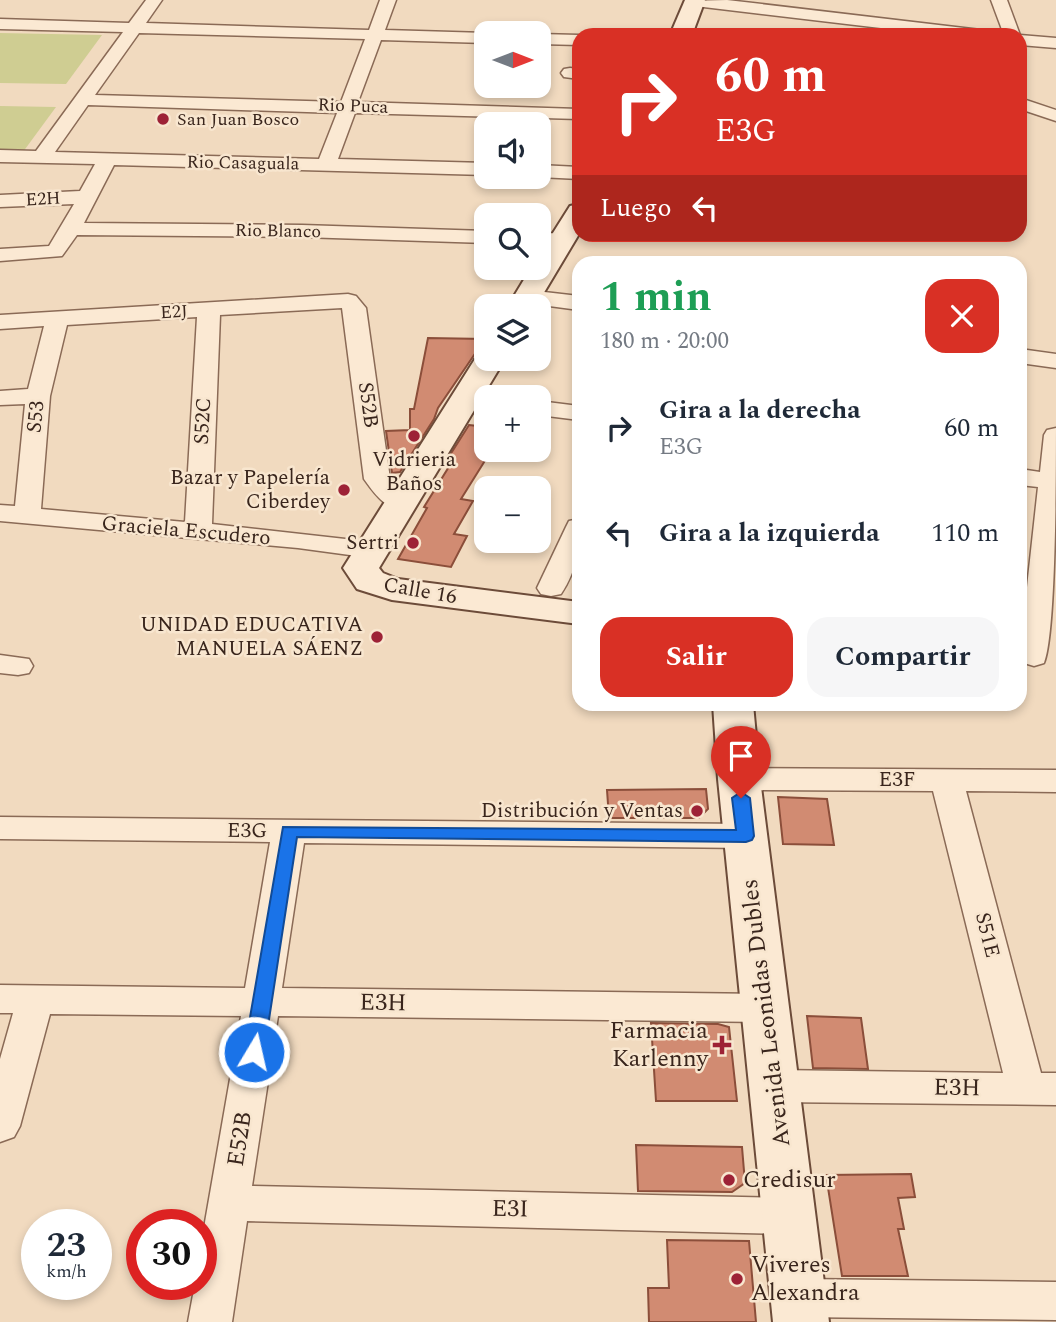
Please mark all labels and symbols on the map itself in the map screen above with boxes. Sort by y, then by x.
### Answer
north arrow [474,21,551,98]
street label: Rio Puca [317,91,389,121]
place label: San Juan Bosco [177,106,299,133]
marker: San Juan Bosco [155,111,171,127]
street label: Rio Casaguala [186,149,300,177]
street label: E2H [25,185,61,213]
street label: Rio Blanco [235,217,321,245]
street label: E2J [159,298,189,326]
street label: S52B [349,380,387,430]
street label: S52C [186,396,220,446]
street label: S53 [18,399,54,435]
marker: Vidrieria Baños [406,428,422,444]
place label: Vidrieria Baños [372,444,457,500]
place label: Bazar y Papelería Ciberdey [170,462,331,518]
marker: Bazar y Papelería Ciberdey [336,482,352,498]
street label: Graciela Escudero [100,508,272,554]
place label: Sertri [346,527,399,559]
marker: Sertri [405,535,421,551]
street label: Calle 16 [381,569,459,613]
place label: UNIDAD EDUCATIVA MANUELA SÁENZ [140,609,363,665]
marker: UNIDAD EDUCATIVA MANUELA SÁENZ [369,629,385,645]
pin [711,726,771,798]
street label: E3F [878,764,916,796]
place label: Distribución y Ventas [481,795,683,827]
marker: Distribución y Ventas [689,803,705,819]
street label: E3G [227,815,267,847]
street label: Avenida Leonidas Dubles [732,877,800,1149]
street label: S51E [966,909,1008,961]
street label: E3H [359,985,407,1021]
place label: Farmacia Karlenny [609,1013,709,1077]
position arrow [217,1015,291,1089]
marker: Farmacia Karlenny [714,1037,730,1053]
street label: E3H [933,1070,981,1106]
street label: E52B [218,1109,262,1169]
place label: Credisur [743,1162,836,1198]
marker: Credisur [721,1172,737,1188]
street label: E3I [491,1191,529,1227]
speed limit sign: 30 [126,1209,217,1300]
place label: Viveres Alexandra [751,1247,860,1311]
marker: Viveres Alexandra [729,1271,745,1287]

